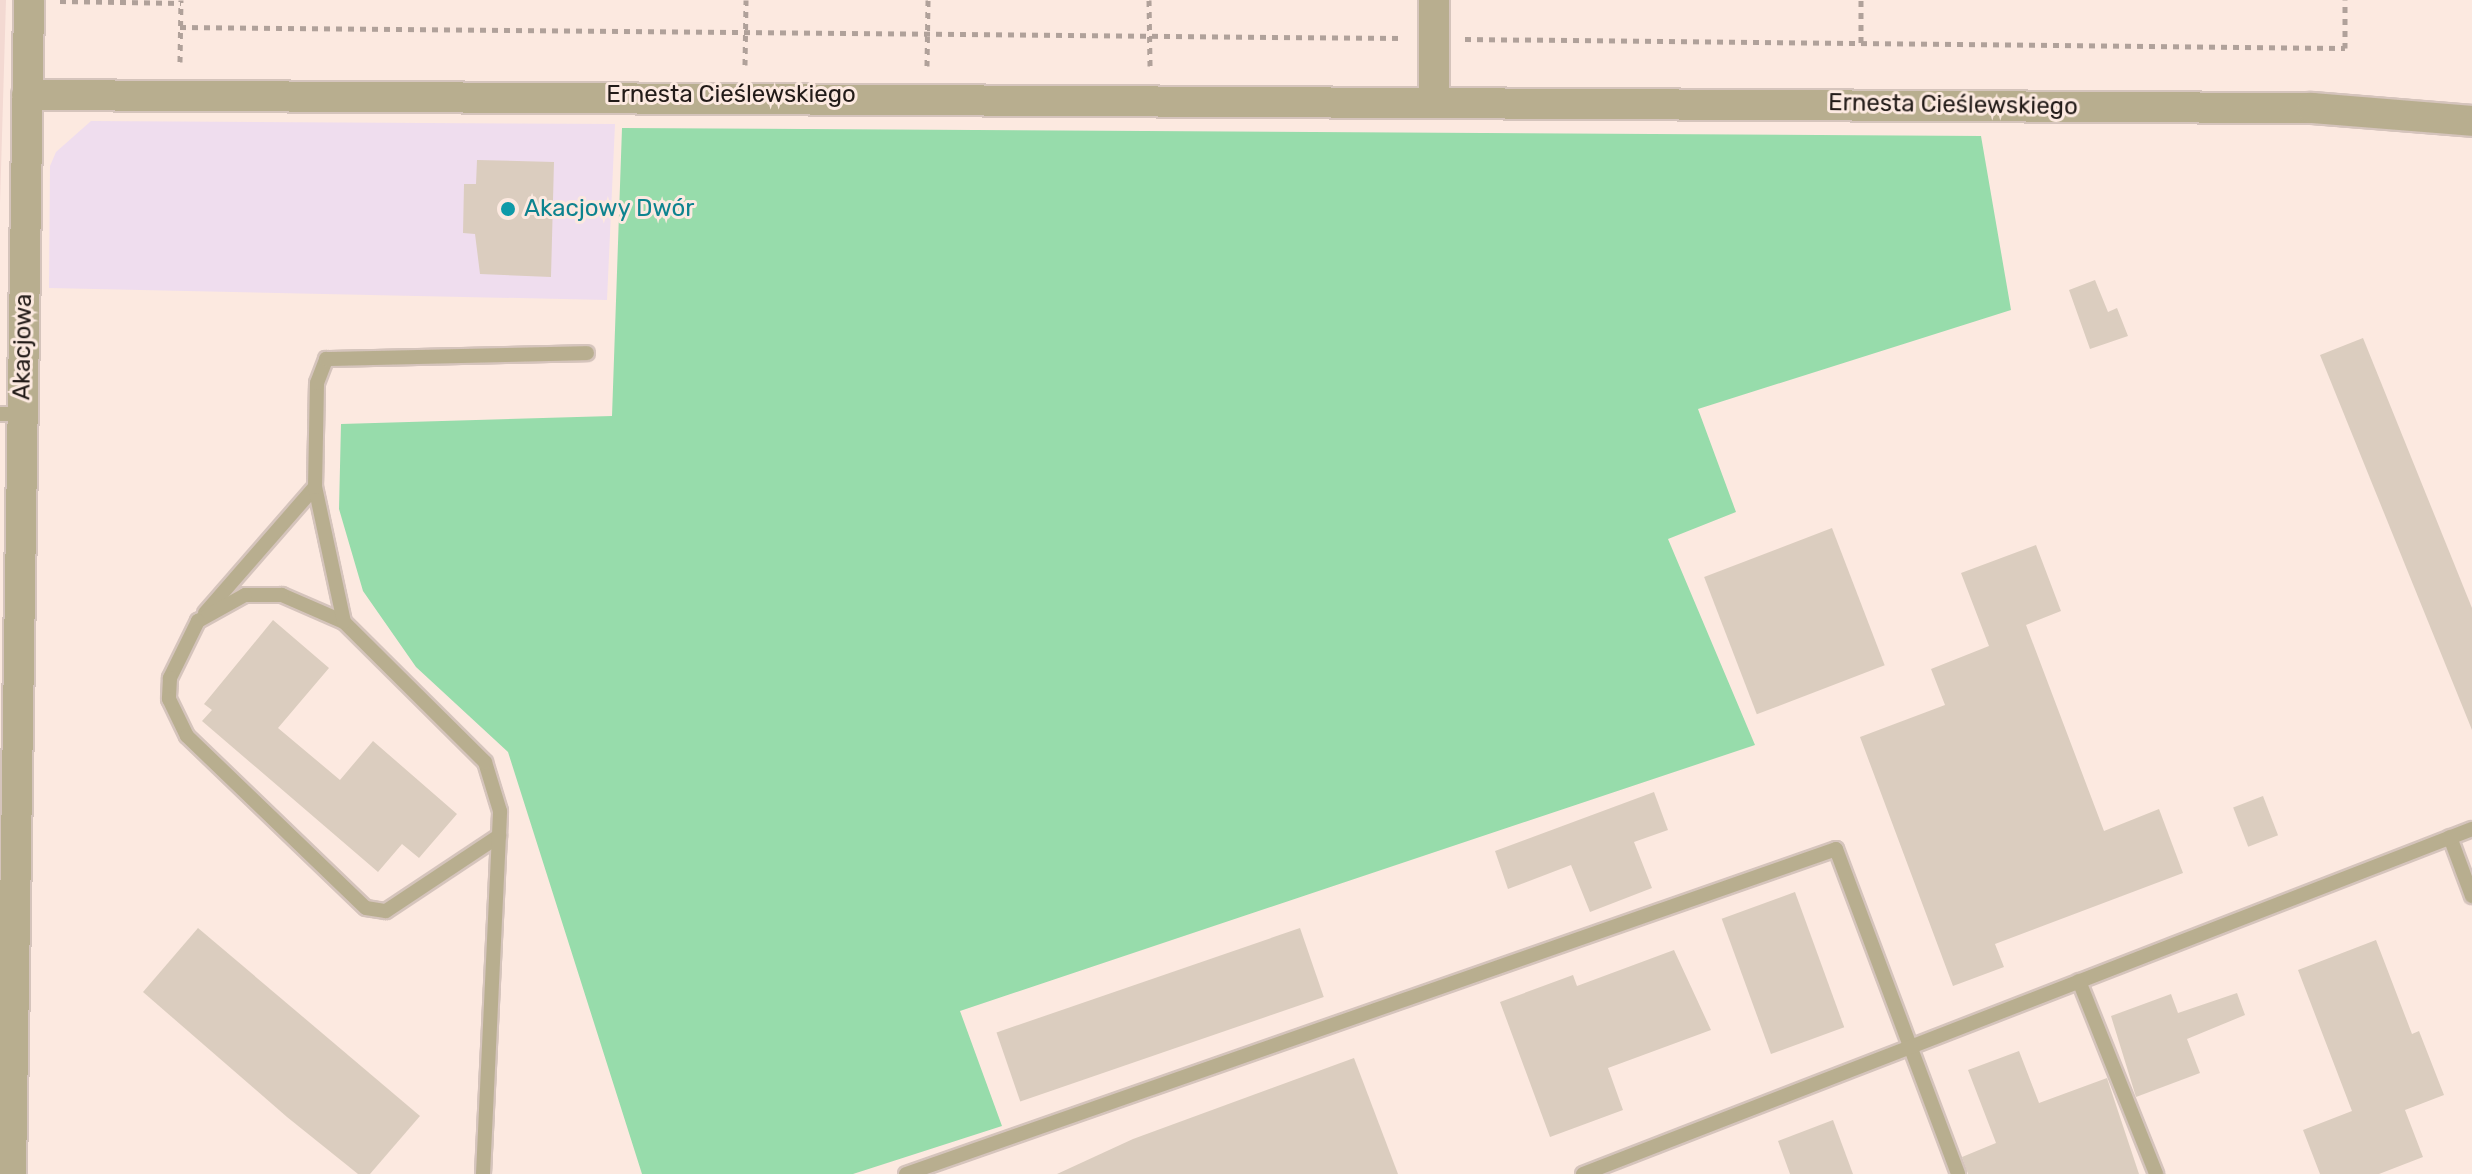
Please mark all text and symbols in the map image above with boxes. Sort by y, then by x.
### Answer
street label: Ernesta Cieślewskiego [606,81,856,109]
street label: Ernesta Cieślewskiego [1828,88,2078,122]
place label: Akacjowy Dwór [524,195,695,223]
marker: Akacjowy Dwór [499,200,517,218]
street label: Akacjowa [8,294,38,400]

